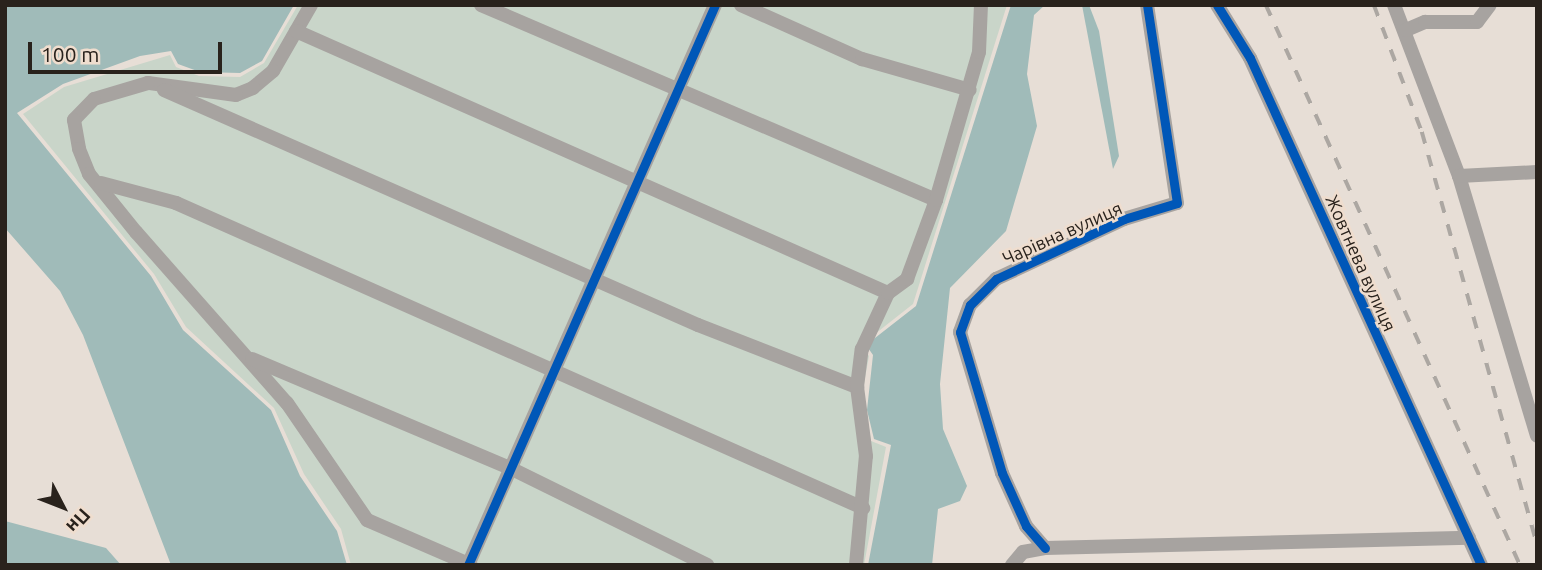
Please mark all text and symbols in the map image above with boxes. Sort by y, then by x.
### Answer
scale bar [32,28,226,72]
text: 100 m [41,42,99,66]
street label: Жовтнева вулиця [1321,191,1401,335]
street label: Чарівна вулиця [999,197,1125,269]
north arrow [28,472,98,542]
text: Пн [62,504,95,538]

